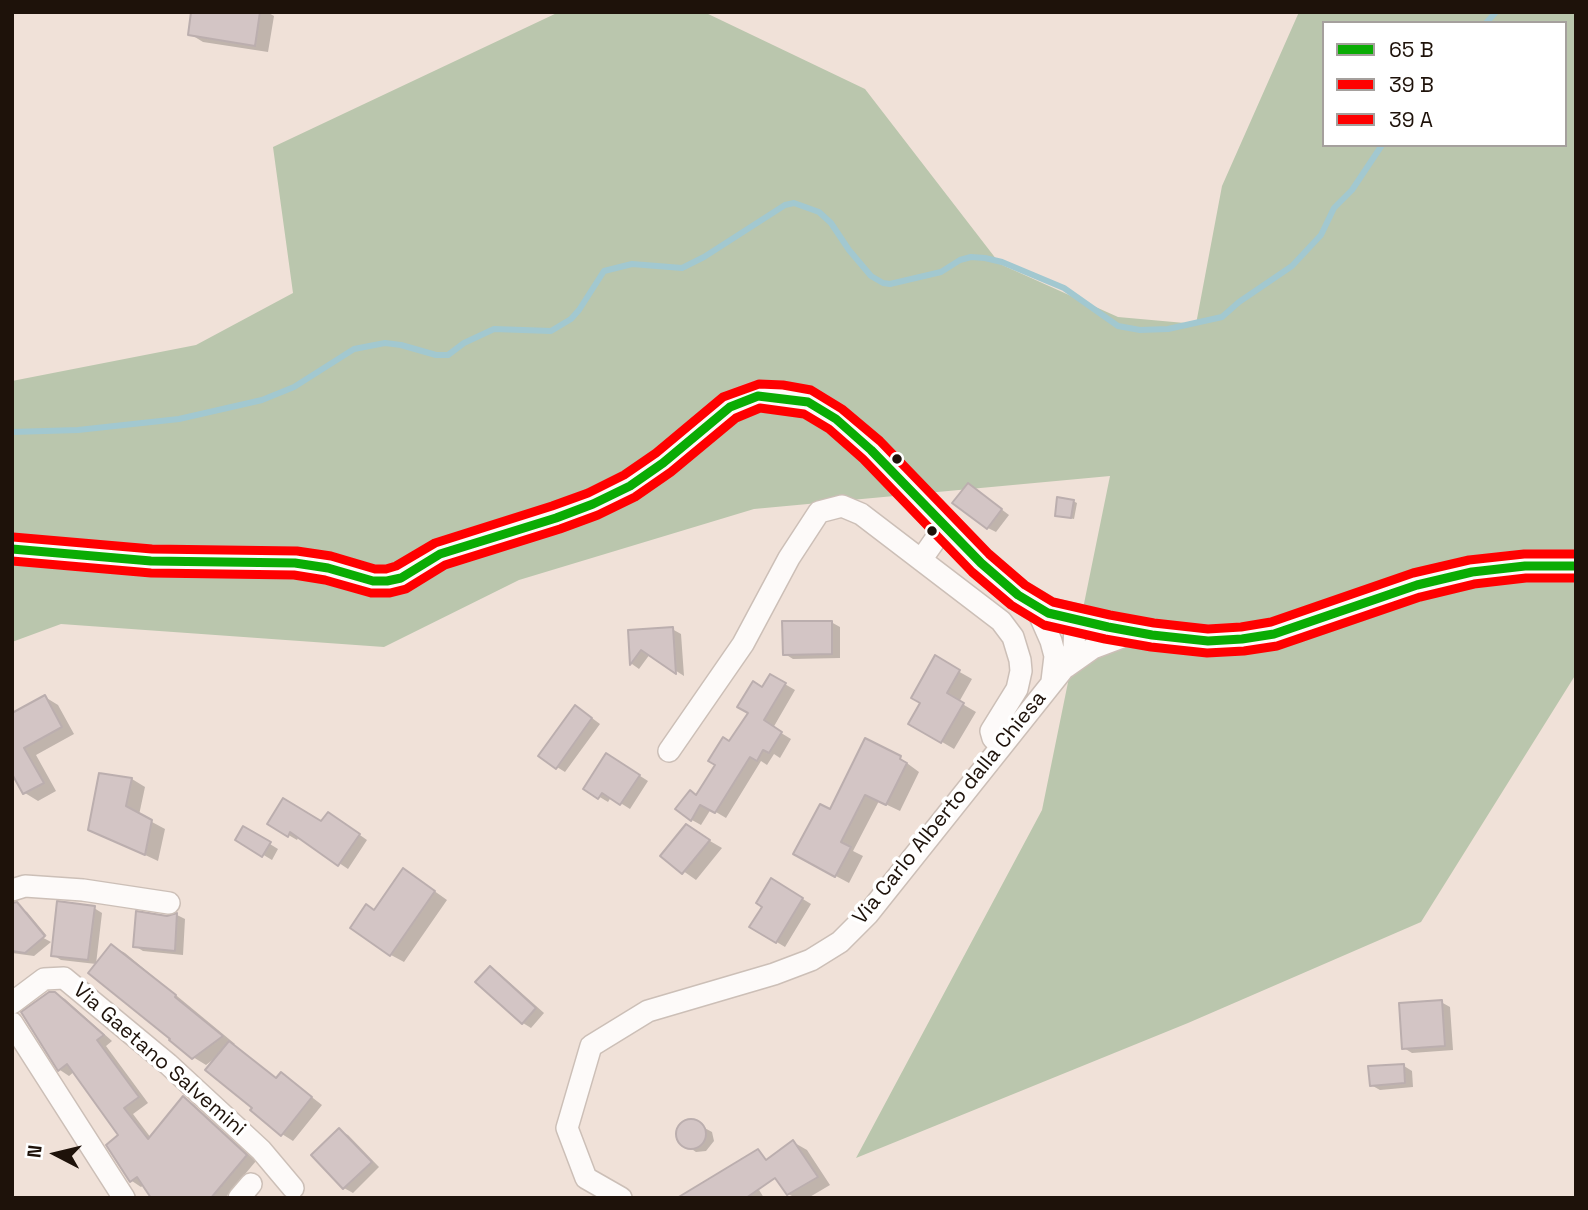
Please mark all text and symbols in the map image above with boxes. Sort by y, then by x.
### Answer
legend [1322,21,1567,147]
text: 65 B [1389,36,1434,63]
text: 39 B [1389,71,1434,98]
text: 39 A [1389,106,1433,133]
unlabelled marker [890,452,904,466]
unlabelled marker [925,524,939,538]
street label: Via Carlo Alberto dalla Chiesa [848,686,1052,930]
street label: Via Gaetano Salvemini [67,978,251,1142]
north arrow [21,1119,91,1189]
text: N [21,1144,48,1159]

